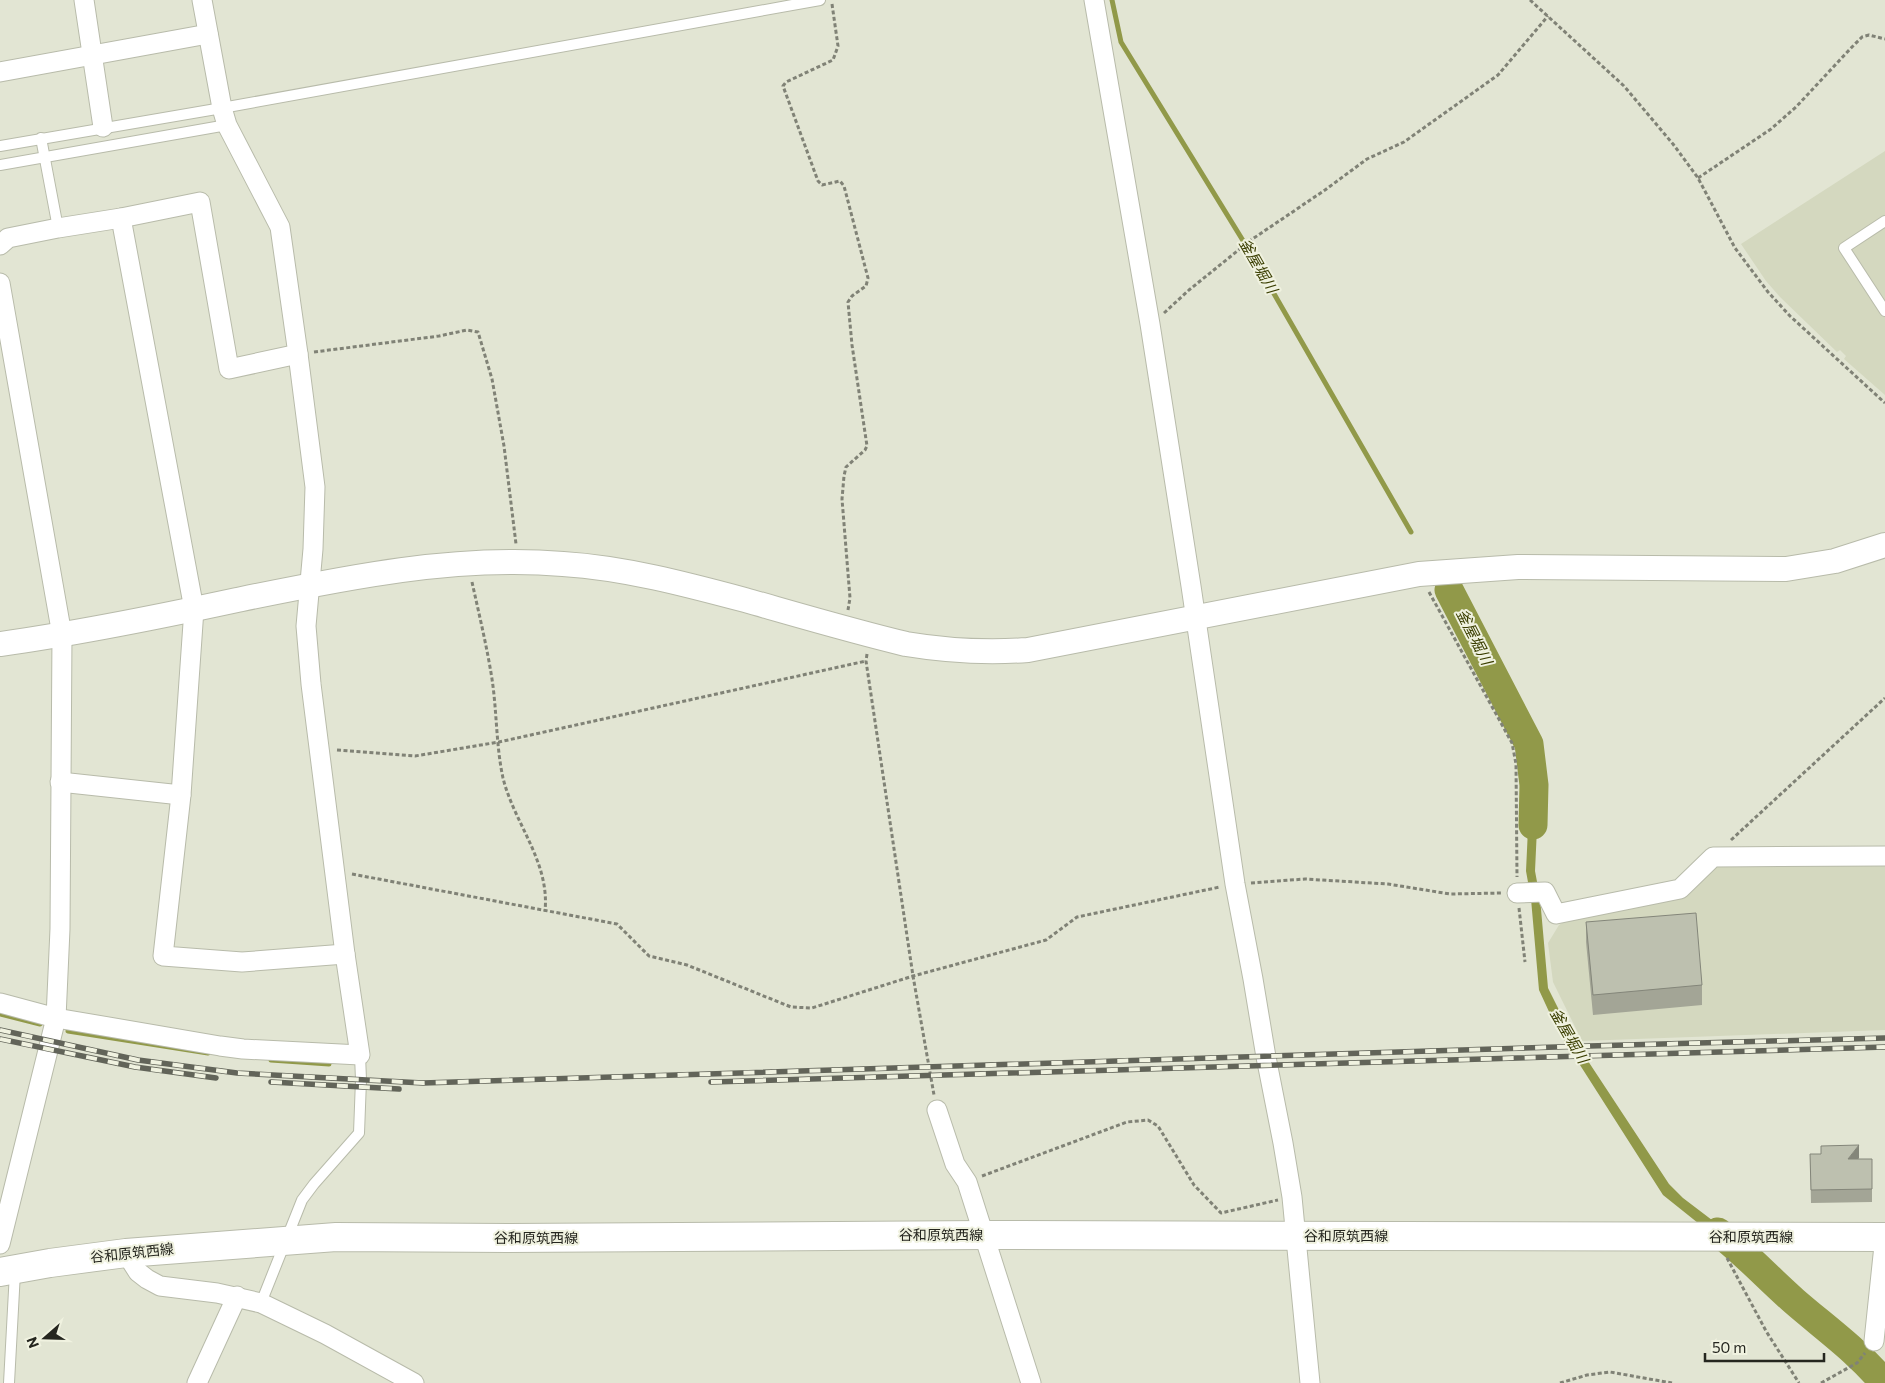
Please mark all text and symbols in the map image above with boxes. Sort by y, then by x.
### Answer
water label: 釜屋堀川 [1236,235,1283,298]
water label: 釜屋堀川 [1453,606,1497,669]
water label: 釜屋堀川 [1547,1005,1594,1068]
street label: 谷和原筑西線 [899,1226,983,1243]
street label: 谷和原筑西線 [1304,1227,1388,1244]
street label: 谷和原筑西線 [1709,1228,1793,1245]
street label: 谷和原筑西線 [494,1229,578,1246]
street label: 谷和原筑西線 [89,1240,175,1265]
north arrow [20,1313,70,1363]
scale bar [1705,1330,1824,1362]
text: N [23,1335,42,1350]
text: 50 m [1712,1338,1746,1356]

